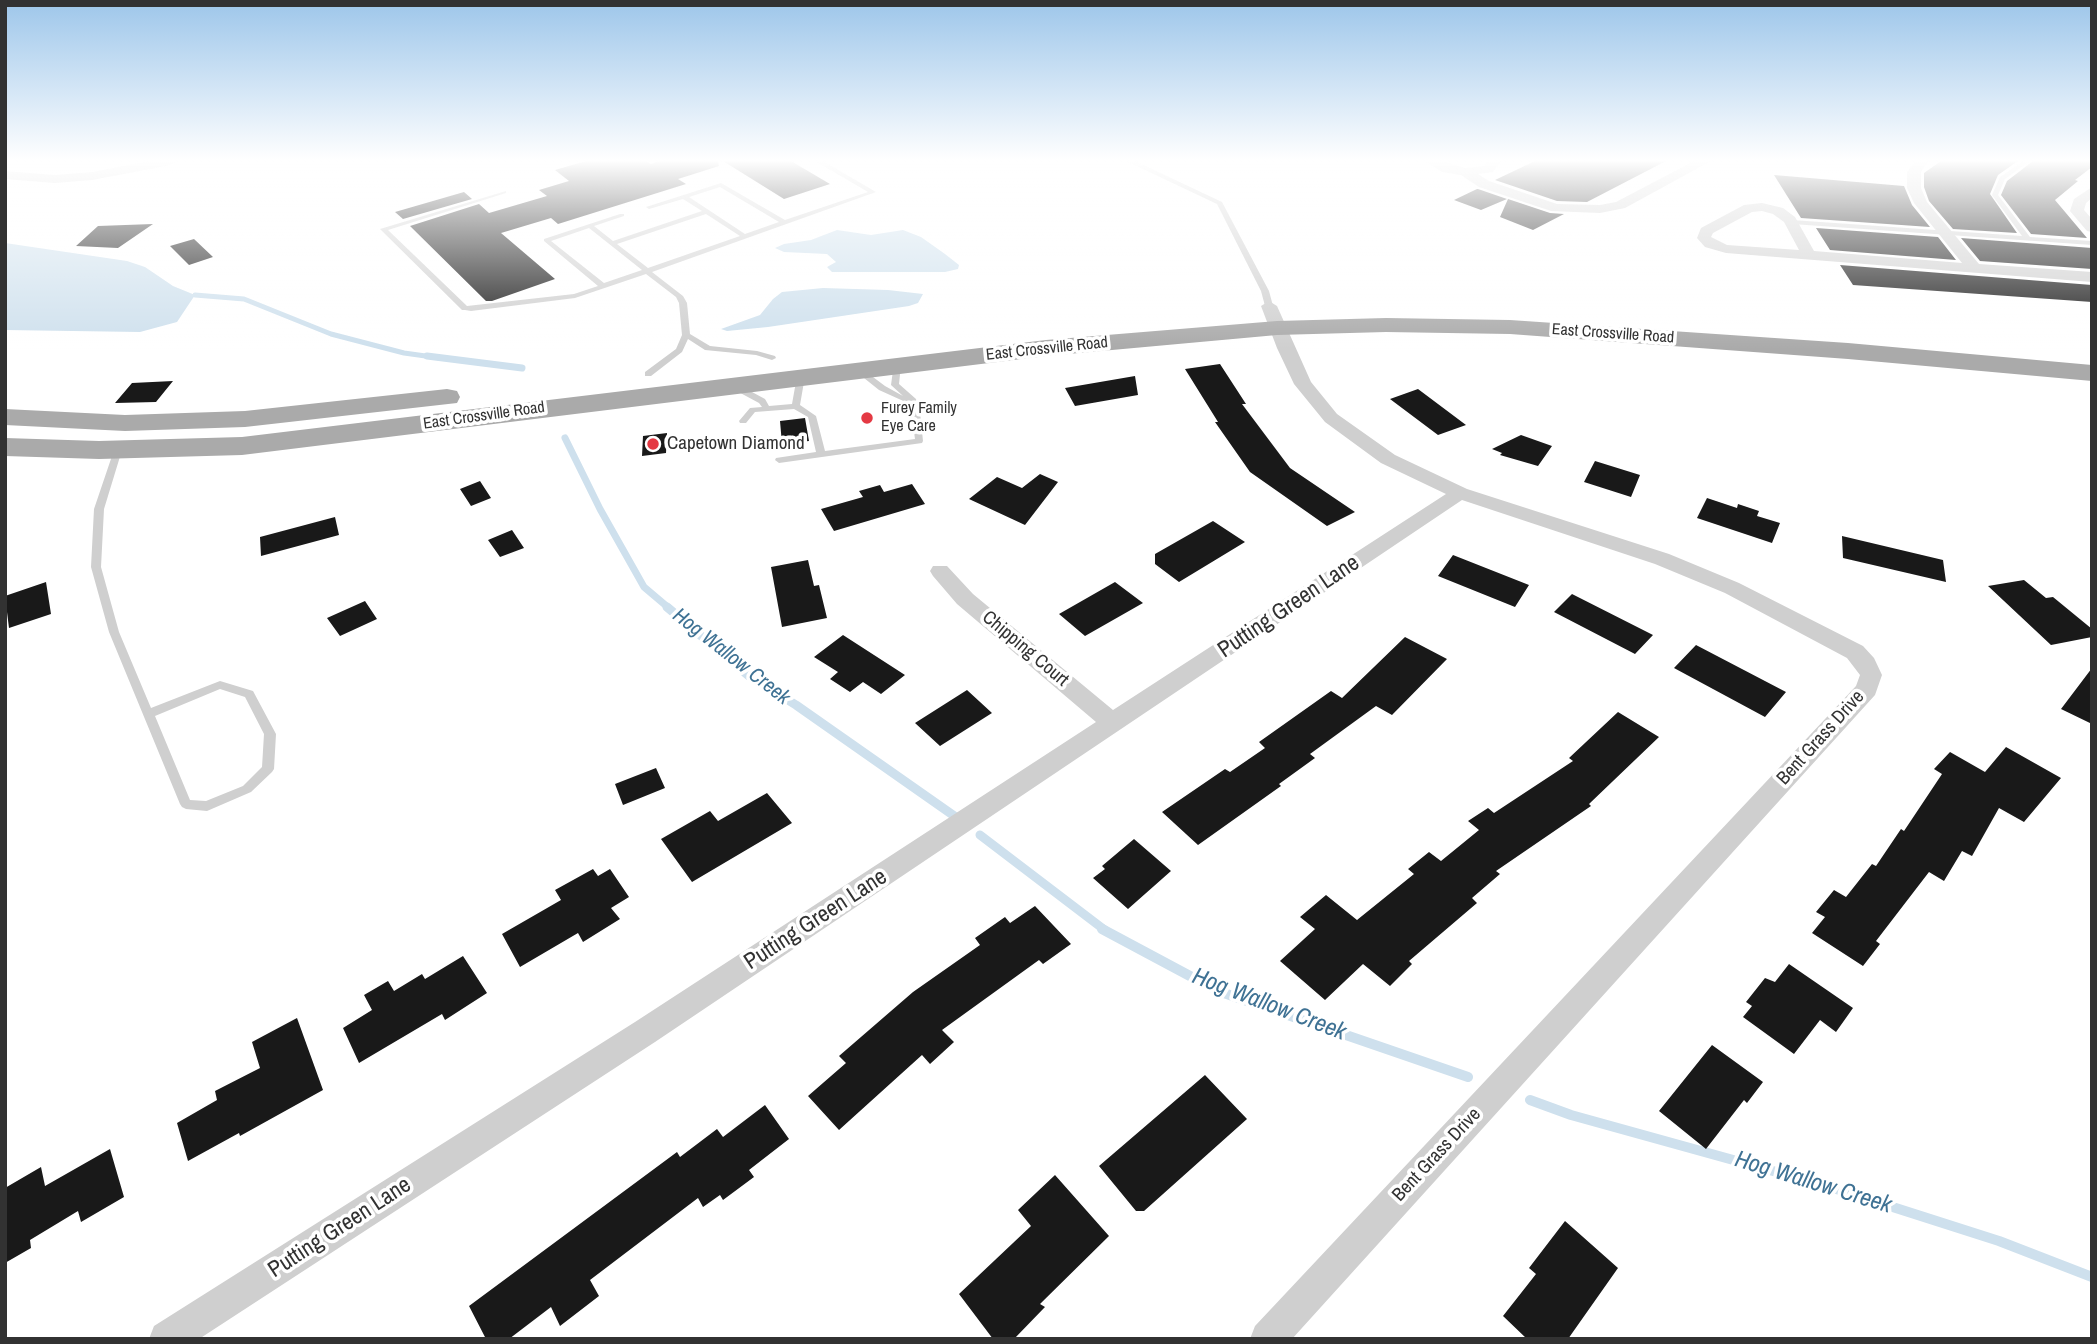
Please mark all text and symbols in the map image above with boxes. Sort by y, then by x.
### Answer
street label: East Crossville Road [1551,320,1675,348]
street label: East Crossville Road [985,333,1109,365]
street label: East Crossville Road [422,398,546,434]
place label: Furey Family Eye Care [881,399,957,437]
marker: Furey Family Eye Care [859,410,875,426]
place label: Capetown Diamond [667,433,805,455]
marker: Capetown Diamond [645,436,661,452]
street label: Putting Green Lane [1213,550,1365,664]
water label: Hog Wallow Creek [667,603,795,711]
street label: Chipping Court [977,606,1073,692]
street label: Bent Grass Drive [1773,686,1869,790]
street label: Putting Green Lane [739,864,893,976]
water label: Hog Wallow Creek [1188,962,1350,1048]
street label: Bent Grass Drive [1388,1104,1486,1206]
water label: Hog Wallow Creek [1731,1145,1895,1221]
street label: Putting Green Lane [263,1172,417,1284]

